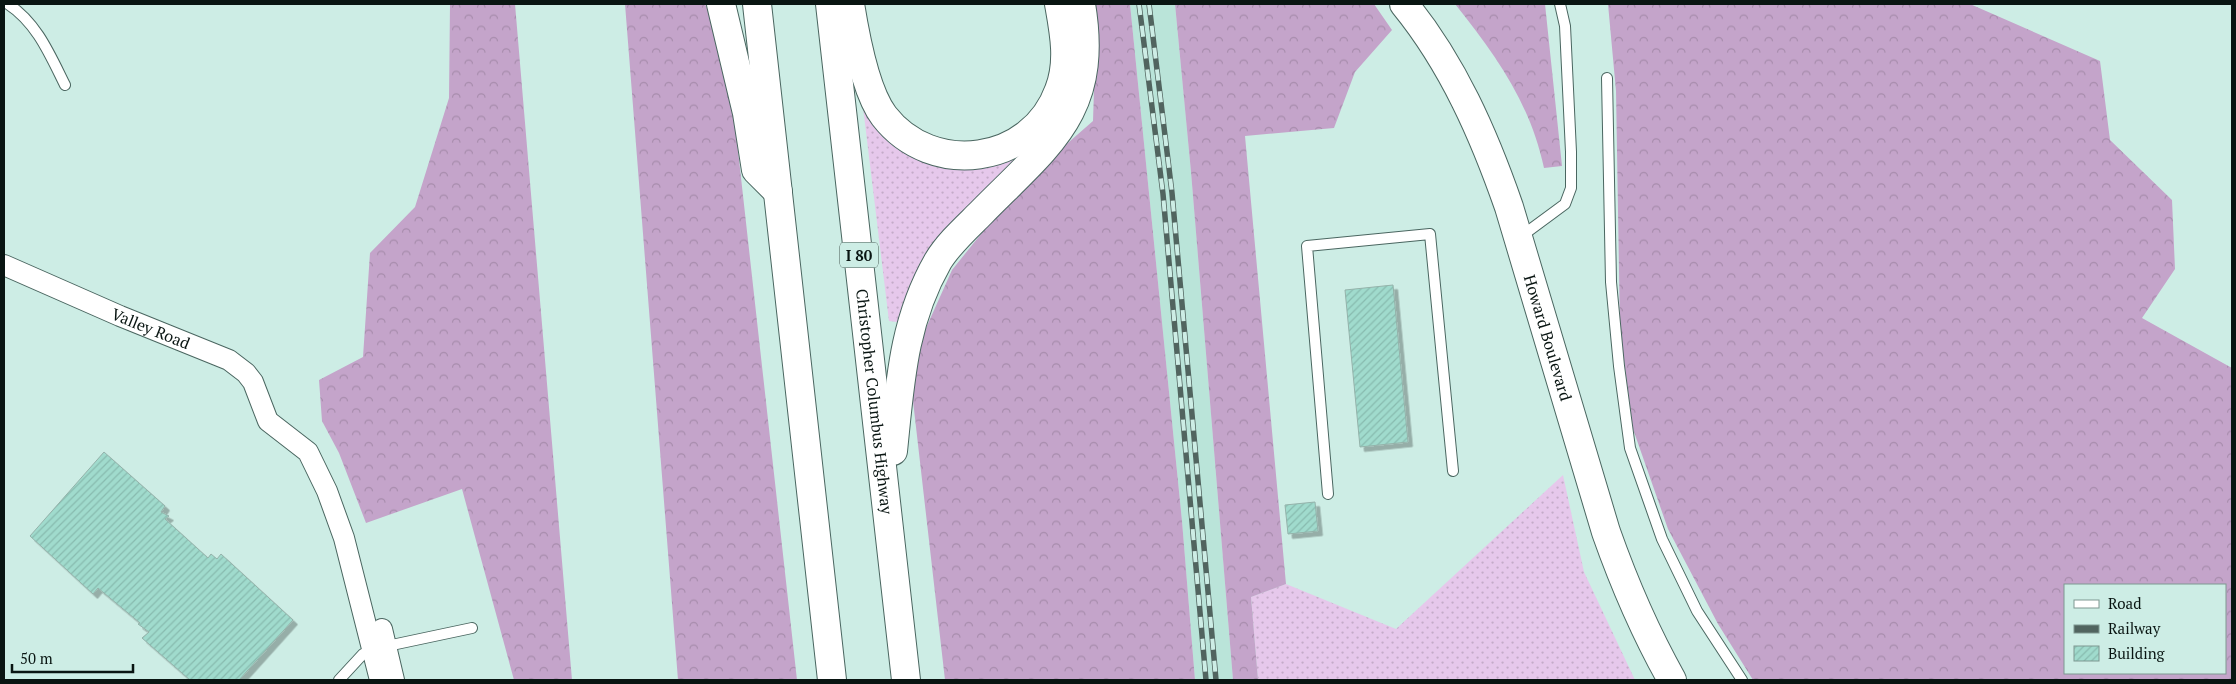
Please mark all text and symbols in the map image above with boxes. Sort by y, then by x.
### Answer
road number: I 80 [840,242,878,268]
street label: Howard Boulevard [1519,272,1577,403]
street label: Christopher Columbus Highway [851,288,898,516]
street label: Valley Road [108,303,194,354]
legend [2064,584,2226,674]
text: Road [2108,593,2141,613]
text: Railway [2108,618,2161,638]
scale bar [12,642,134,674]
text: Building [2108,643,2166,663]
text: 50 m [20,648,53,668]

